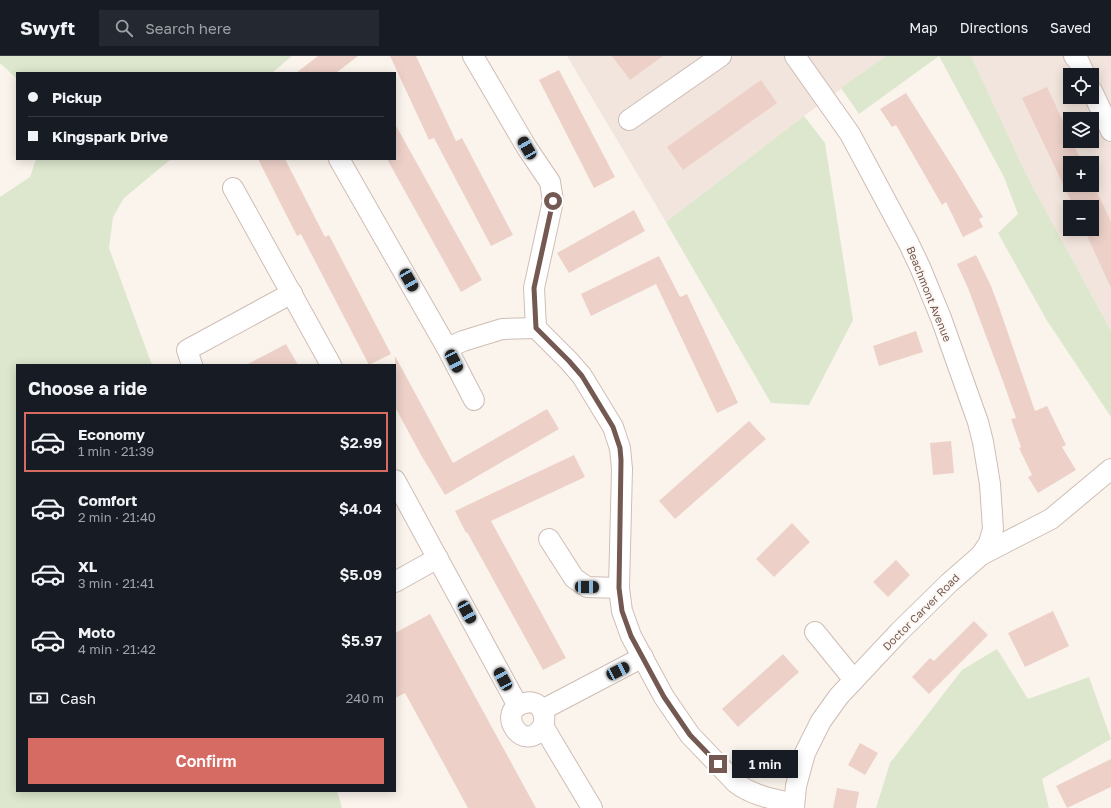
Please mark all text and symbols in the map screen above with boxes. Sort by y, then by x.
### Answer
search box [99,10,379,46]
text: Swyft [20,16,75,39]
icon: search [113,17,135,39]
text: Search here [145,19,231,37]
text: Map [909,19,938,36]
text: Directions [960,19,1028,36]
text: Saved [1050,19,1091,36]
map controls [1063,68,1099,236]
button: locate [1063,68,1099,104]
text: Pickup [52,88,102,106]
button: layers [1063,112,1099,148]
text: Kingspark Drive [52,127,168,145]
car [516,135,538,161]
button: + [1063,156,1099,192]
route start [544,192,562,210]
button: − [1063,200,1099,236]
street label: Beachmont Avenue [904,244,955,343]
car [398,267,420,293]
car [443,348,465,374]
text: Choose a ride [28,377,147,399]
icon: car [30,424,66,460]
text: Economy [78,425,145,443]
text: $2.99 [340,433,382,451]
text: 1 min · 21:39 [78,443,154,459]
icon: car [30,490,66,526]
text: Comfort [78,491,137,509]
text: $4.04 [339,499,382,517]
text: 2 min · 21:40 [78,509,156,525]
icon: car [30,556,66,592]
text: XL [78,557,97,575]
text: $5.09 [340,565,382,583]
street label: Doctor Carver Road [880,571,962,653]
text: 3 min · 21:41 [78,575,154,591]
car [575,581,599,593]
car [456,599,478,625]
icon: car [30,622,66,658]
text: Moto [78,623,115,641]
text: $5.97 [341,631,382,649]
text: 4 min · 21:42 [78,641,156,657]
car [605,660,631,682]
car [492,666,514,692]
icon: cash [28,687,50,709]
text: Cash [60,689,96,707]
text: 240 m [346,690,384,706]
button: Confirm [28,738,384,784]
callout: 1 min [732,750,798,778]
route end [709,755,727,773]
text: 1 min [749,756,781,772]

